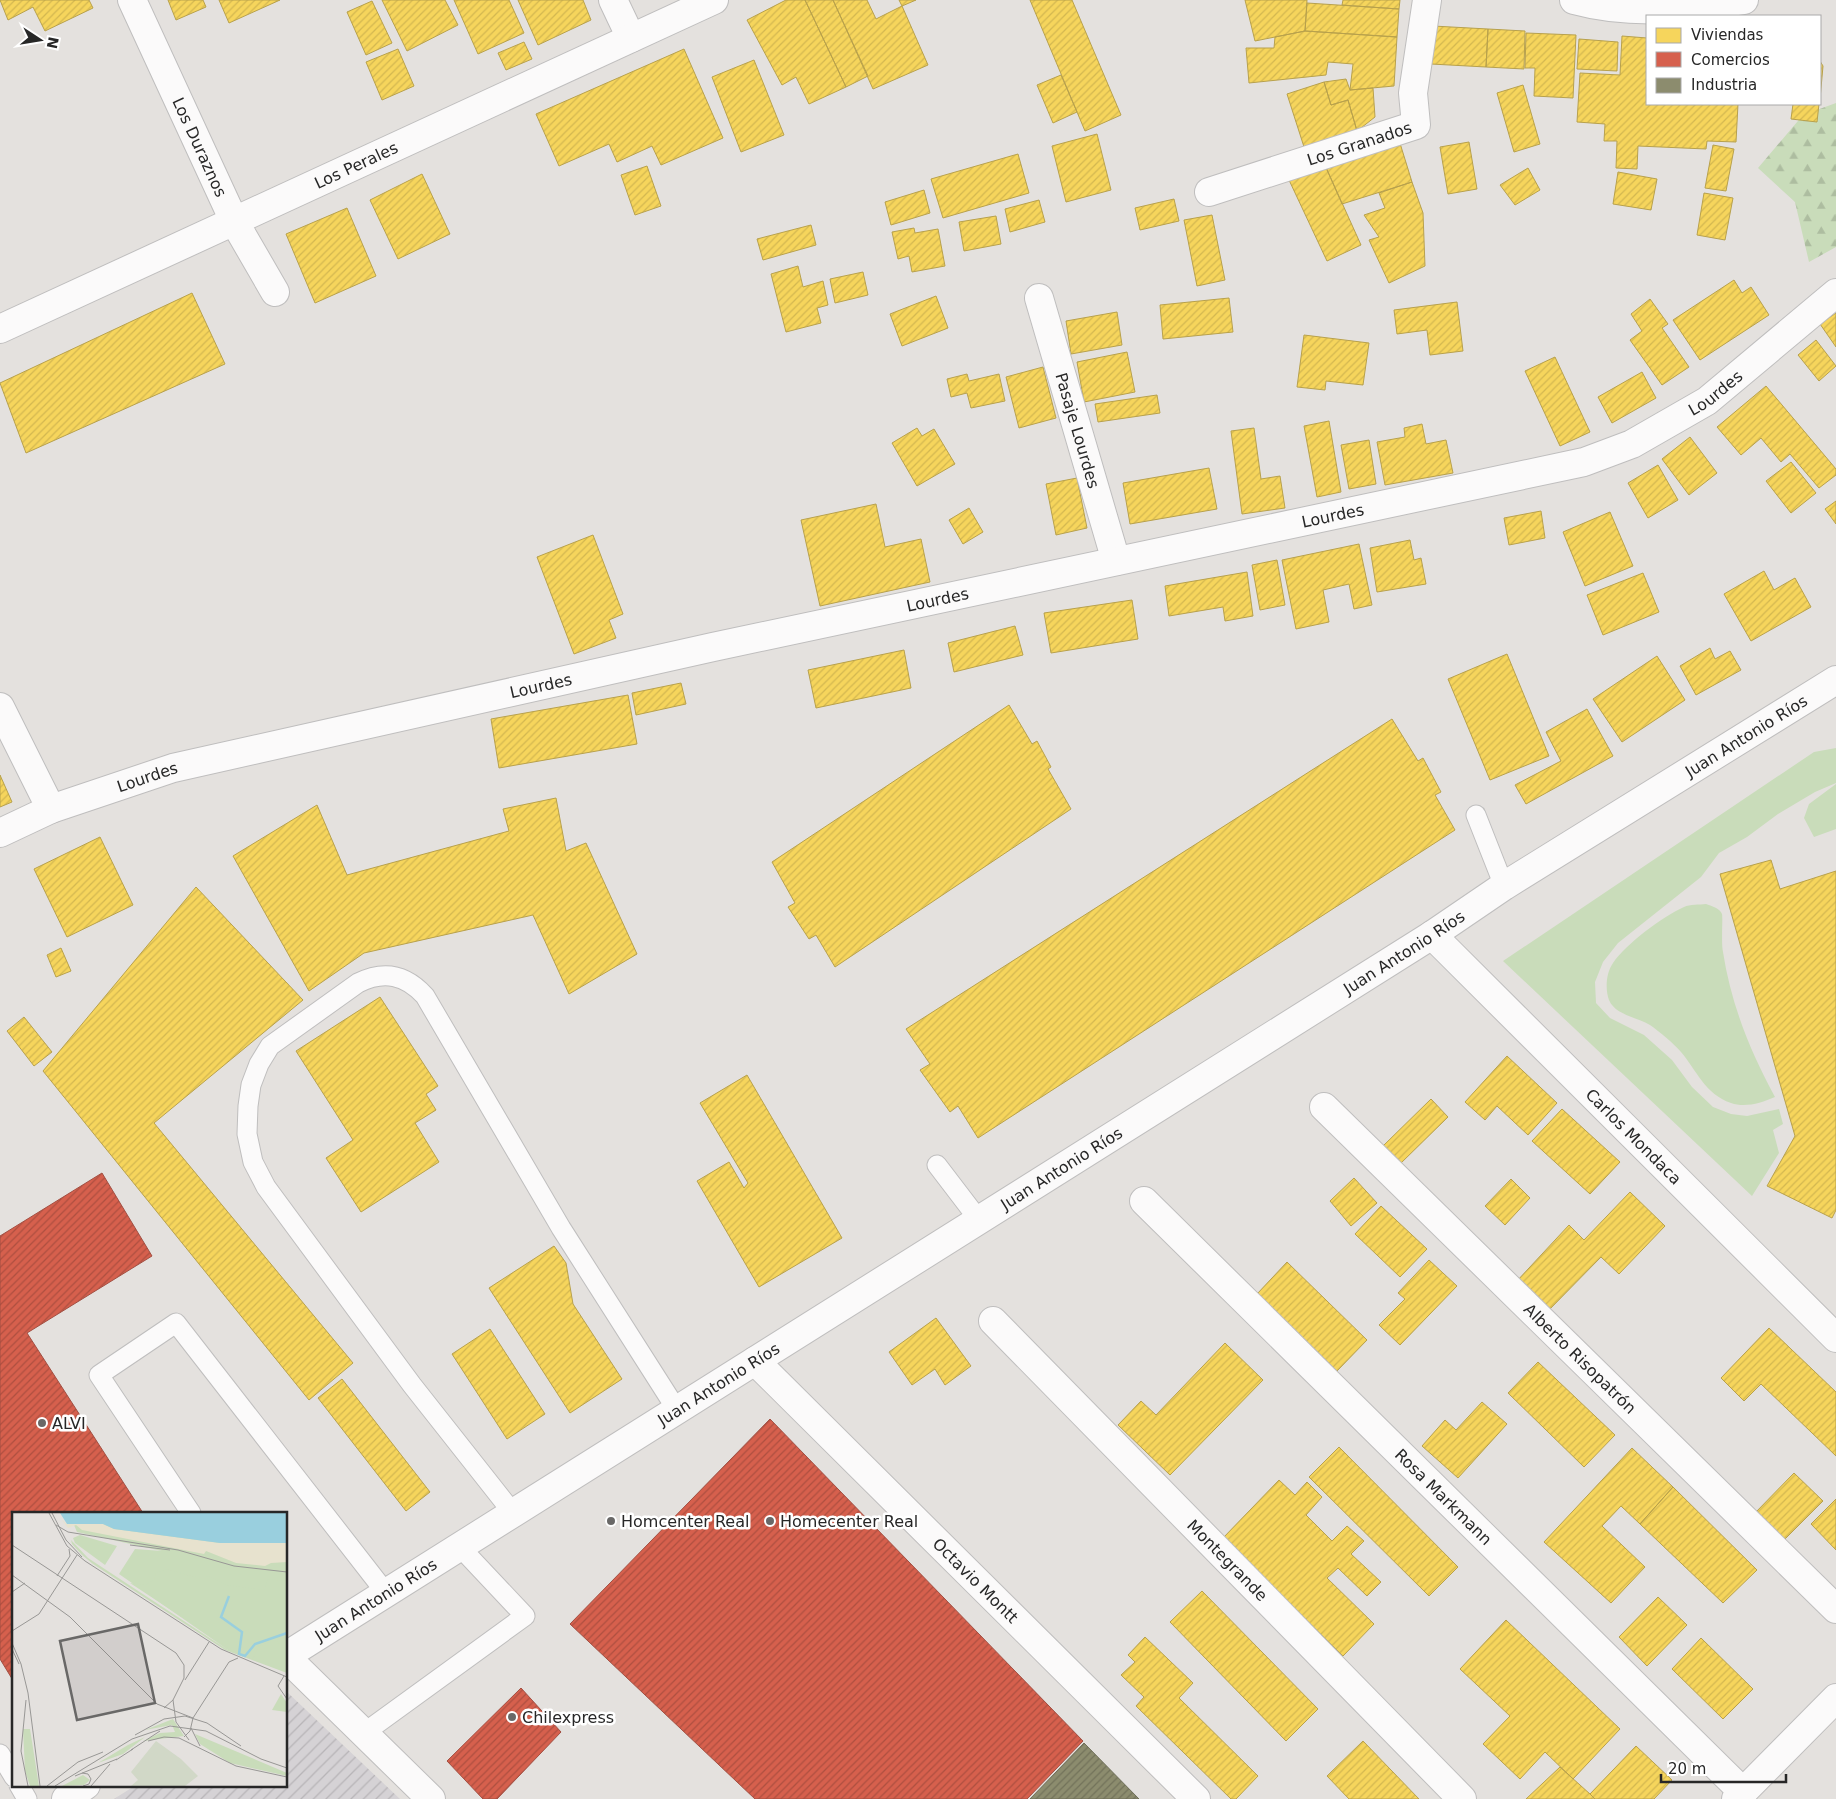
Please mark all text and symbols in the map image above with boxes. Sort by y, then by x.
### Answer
north arrow [15,15,65,65]
legend [1646,15,1821,105]
text: Viviendas [1691,26,1764,44]
text: N [44,35,62,50]
text: Comercios [1691,51,1770,69]
text: Industria [1691,76,1757,94]
street label: Los Duraznos [169,94,231,200]
street label: Los Granados [1305,118,1414,169]
street label: Los Perales [311,138,401,192]
street label: Lourdes [1685,366,1746,419]
street label: Pasaje Lourdes [1052,370,1104,490]
street label: Lourdes [1300,500,1366,531]
street label: Lourdes [905,583,970,615]
street label: Lourdes [508,669,574,702]
street label: Juan Antonio Ríos [1681,691,1811,781]
street label: Lourdes [114,758,180,796]
street label: Juan Antonio Ríos [1339,906,1468,998]
street label: Carlos Mondaca [1582,1085,1686,1188]
street label: Juan Antonio Ríos [996,1123,1126,1214]
street label: Alberto Risopatrón [1520,1299,1640,1417]
street label: Juan Antonio Ríos [653,1338,783,1430]
place label: ALVI [52,1414,86,1433]
marker: ALVI [36,1417,48,1429]
street label: Rosa Markmann [1391,1445,1496,1549]
inset map [12,1512,288,1786]
place label: Homcenter Real [621,1512,749,1531]
place label: Homecenter Real [780,1512,918,1531]
marker: Homcenter Real [605,1515,617,1527]
marker: Homecenter Real [764,1515,776,1527]
street label: Montegrande [1184,1515,1272,1605]
street label: Octavio Montt [929,1534,1022,1627]
street label: Juan Antonio Ríos [310,1554,440,1645]
place label: Chilexpress [522,1708,614,1727]
marker: Chilexpress [506,1711,518,1723]
scale bar [1661,1752,1786,1784]
text: 20 m [1668,1760,1706,1778]

